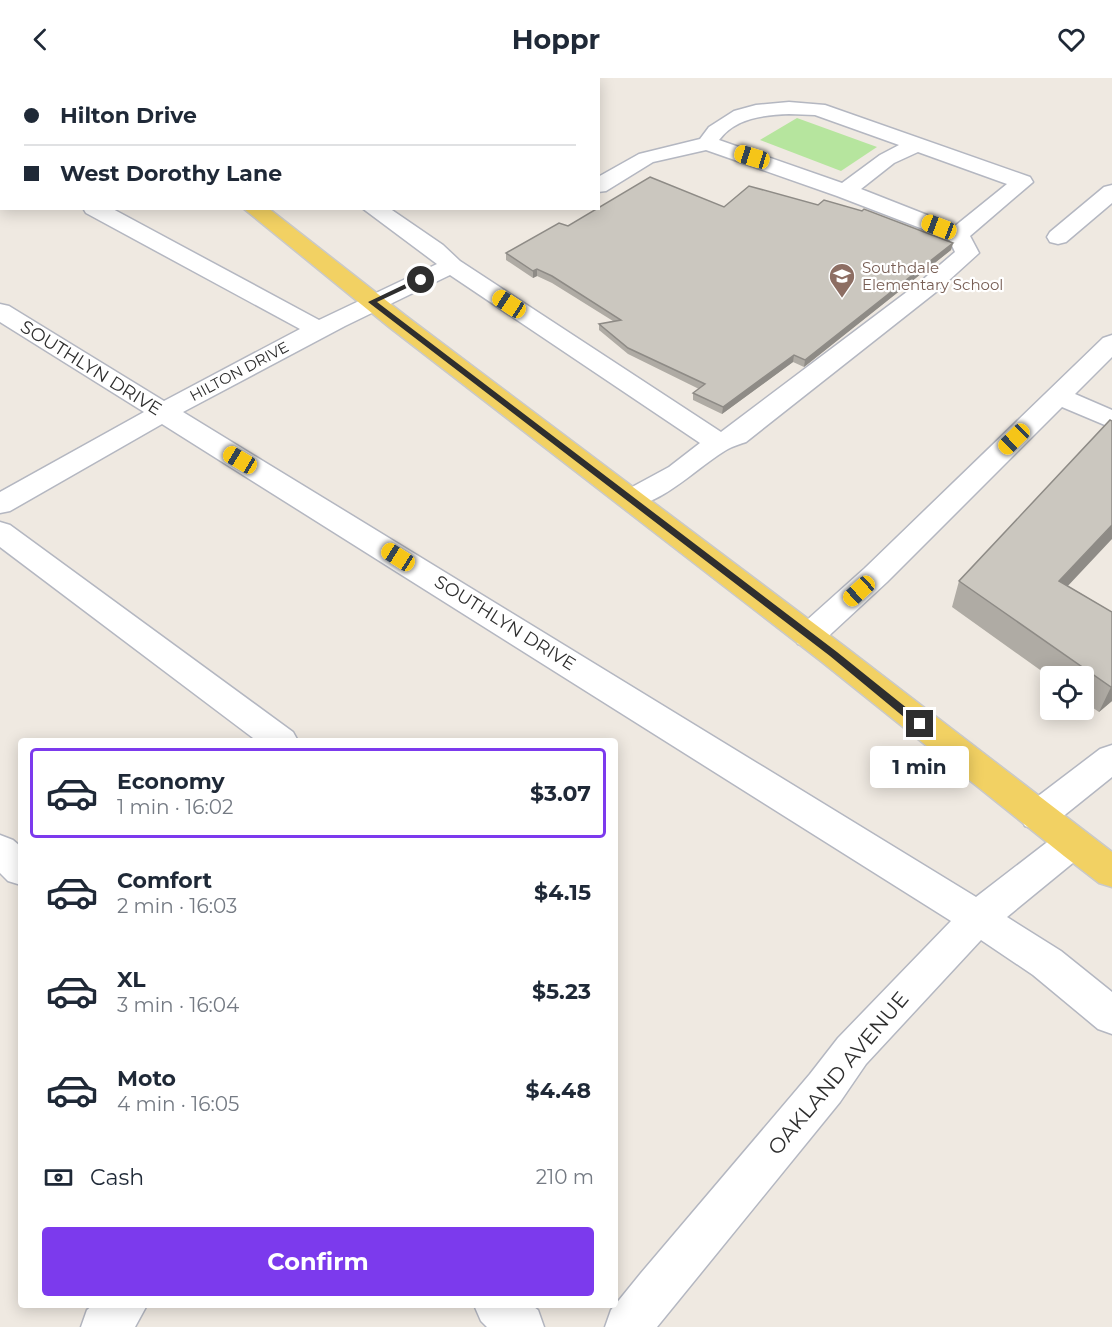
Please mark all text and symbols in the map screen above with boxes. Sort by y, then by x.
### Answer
icon: back [24,23,57,56]
text: Hoppr [512,23,600,56]
icon: heart [1055,23,1088,56]
text: Hilton Drive [60,102,197,129]
car [732,143,772,171]
text: West Dorothy Lane [60,160,282,187]
car [919,212,959,242]
place label: Southdale Elementary School [862,258,1003,294]
school or university icon: Southdale Elementary School [827,261,857,299]
route start [407,266,434,293]
car [489,287,529,321]
street label: SOUTHLYN DRIVE [16,316,166,420]
street label: HILTON DRIVE [186,337,292,405]
car [995,420,1033,458]
car [220,443,260,477]
car [378,540,418,574]
street label: SOUTHLYN DRIVE [430,571,580,675]
car [840,572,878,610]
map controls [1040,666,1094,720]
button: locate [1040,666,1094,720]
route end [906,710,933,737]
callout: 1 min [870,745,970,787]
text: 1 min [892,755,947,779]
icon: car [45,766,99,820]
text: Economy [117,768,225,795]
text: $3.07 [530,780,591,807]
text: 1 min · 16:02 [117,795,233,819]
icon: car [45,865,99,919]
text: Comfort [117,867,212,894]
text: $4.15 [534,879,591,906]
text: 2 min · 16:03 [117,894,237,918]
icon: car [45,964,99,1018]
text: XL [117,966,146,993]
text: $5.23 [532,978,591,1005]
street label: OAKLAND AVENUE [762,986,914,1160]
text: 3 min · 16:04 [117,993,239,1017]
icon: car [45,1063,99,1117]
text: Moto [117,1065,176,1092]
text: $4.48 [525,1077,591,1104]
text: 4 min · 16:05 [117,1092,239,1116]
icon: cash [42,1161,75,1194]
text: Cash [90,1164,144,1191]
text: 210 m [536,1165,594,1189]
button: Confirm [42,1227,594,1296]

